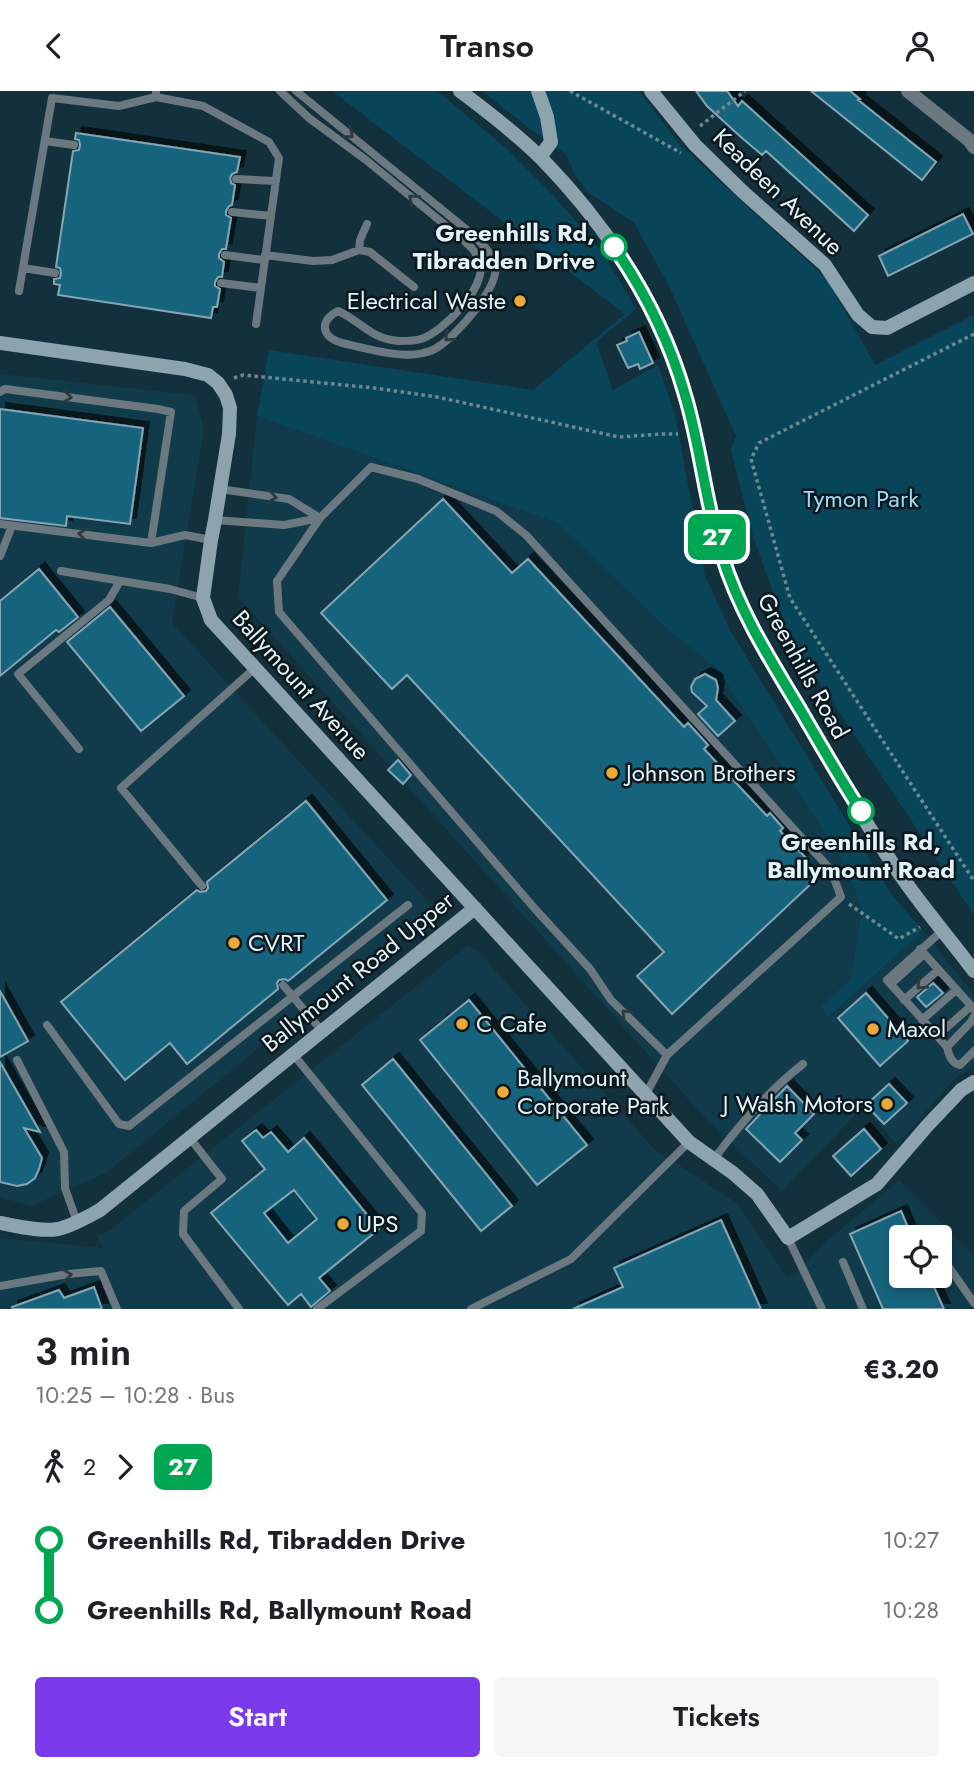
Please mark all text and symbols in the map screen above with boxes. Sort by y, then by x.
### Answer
text: Transo [440,23,534,69]
icon: back [35,27,73,65]
icon: person [901,27,939,65]
street label: Keadeen Avenue [705,120,852,263]
one-way arrow [341,126,354,138]
one-way arrow [409,195,421,208]
place label: Greenhills Rd, Tibradden Drive [413,215,595,278]
marker: Greenhills Rd, Tibradden Drive [601,234,627,260]
place label: Electrical Waste [347,283,506,318]
marker: Electrical Waste [512,293,528,309]
one-way arrow [444,329,457,342]
one-way arrow [61,389,73,404]
park label: Tymon Park [803,481,919,516]
one-way arrow [266,489,278,504]
line badge: 27 [686,514,748,560]
text: 27 [702,519,732,554]
one-way arrow [77,527,89,542]
street label: Greenhills Road [749,586,858,745]
street label: Ballymount Avenue [224,602,378,767]
place label: Johnson Brothers [623,755,796,790]
marker: Johnson Brothers [604,765,620,781]
marker: Greenhills Rd, Ballymount Road [848,798,874,824]
place label: Greenhills Rd, Ballymount Road [767,824,955,887]
street label: Ballymount Road Upper [254,882,462,1060]
place label: CVRT [248,925,305,960]
marker: CVRT [226,935,242,951]
one-way arrow [916,977,929,989]
place label: C Cafe [476,1006,547,1041]
one-way arrow [621,1010,634,1023]
place label: Maxol [887,1011,946,1046]
marker: C Cafe [454,1016,470,1032]
marker: Maxol [865,1021,881,1037]
place label: Ballymount Corporate Park [517,1060,670,1123]
marker: Ballymount Corporate Park [495,1084,511,1100]
place label: J Walsh Motors [720,1086,873,1121]
marker: J Walsh Motors [879,1096,895,1112]
place label: UPS [357,1206,398,1241]
marker: UPS [335,1216,351,1232]
map controls [889,1225,952,1288]
button: locate [889,1225,952,1288]
one-way arrow [61,1268,73,1283]
text: 3 min [35,1324,131,1379]
text: €3.20 [864,1350,939,1388]
text: 10:25 – 10:28 · Bus [35,1378,235,1412]
icon: walk [35,1448,73,1486]
icon: forward [106,1448,144,1486]
text: 27 [168,1449,198,1484]
text: 2 [83,1450,96,1484]
text: Greenhills Rd, Tibradden Drive [87,1521,465,1559]
text: 10:27 [883,1523,939,1557]
text: Greenhills Rd, Ballymount Road [87,1591,472,1629]
text: 10:28 [882,1593,939,1627]
button: Start [35,1677,480,1757]
button: Tickets [494,1677,939,1757]

